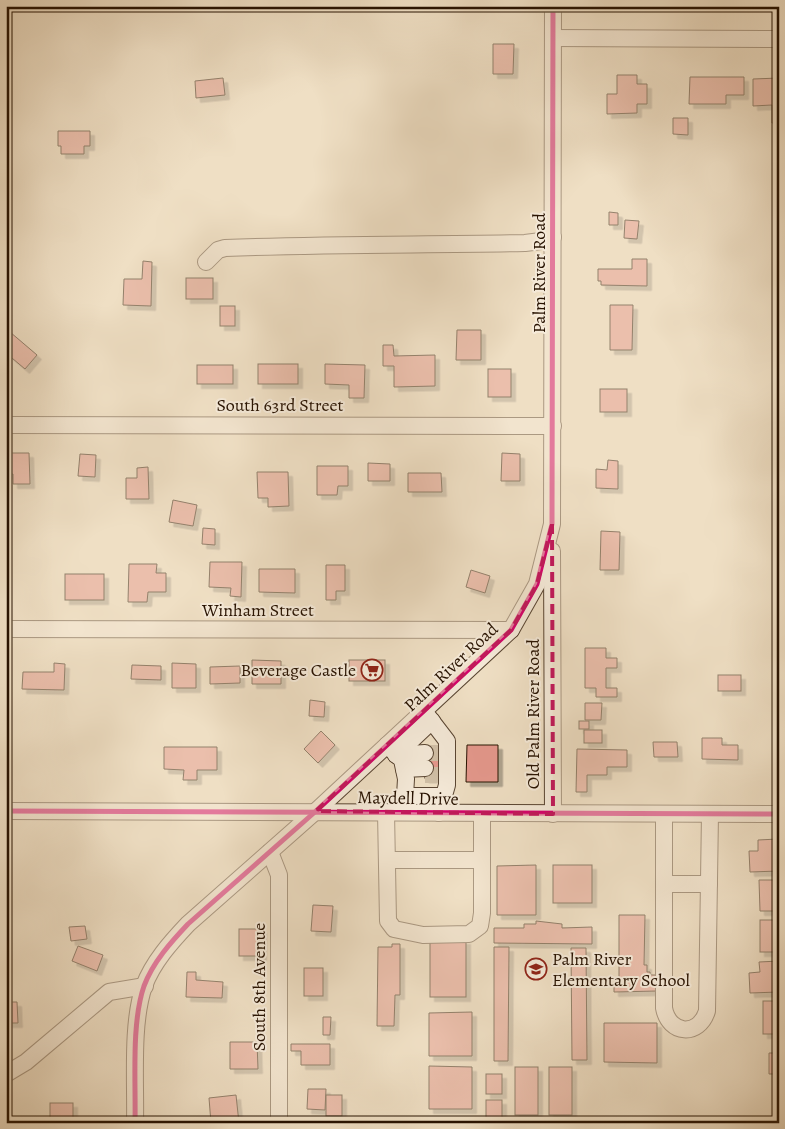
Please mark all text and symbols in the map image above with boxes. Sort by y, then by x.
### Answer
street label: Palm River Road [527,212,551,333]
street label: South 63rd Street [216,393,344,417]
street label: Winham Street [201,598,314,622]
street label: Palm River Road [399,617,503,717]
street label: Old Palm River Road [521,638,545,789]
place label: Beverage Castle [241,658,356,682]
supermarket icon: Beverage Castle [360,658,384,682]
street label: Maydell Drive [357,785,459,811]
street label: South 8th Avenue [247,923,271,1051]
place label: Palm River Elementary School [552,947,690,992]
school or university icon: Palm River Elementary School [524,957,548,981]

